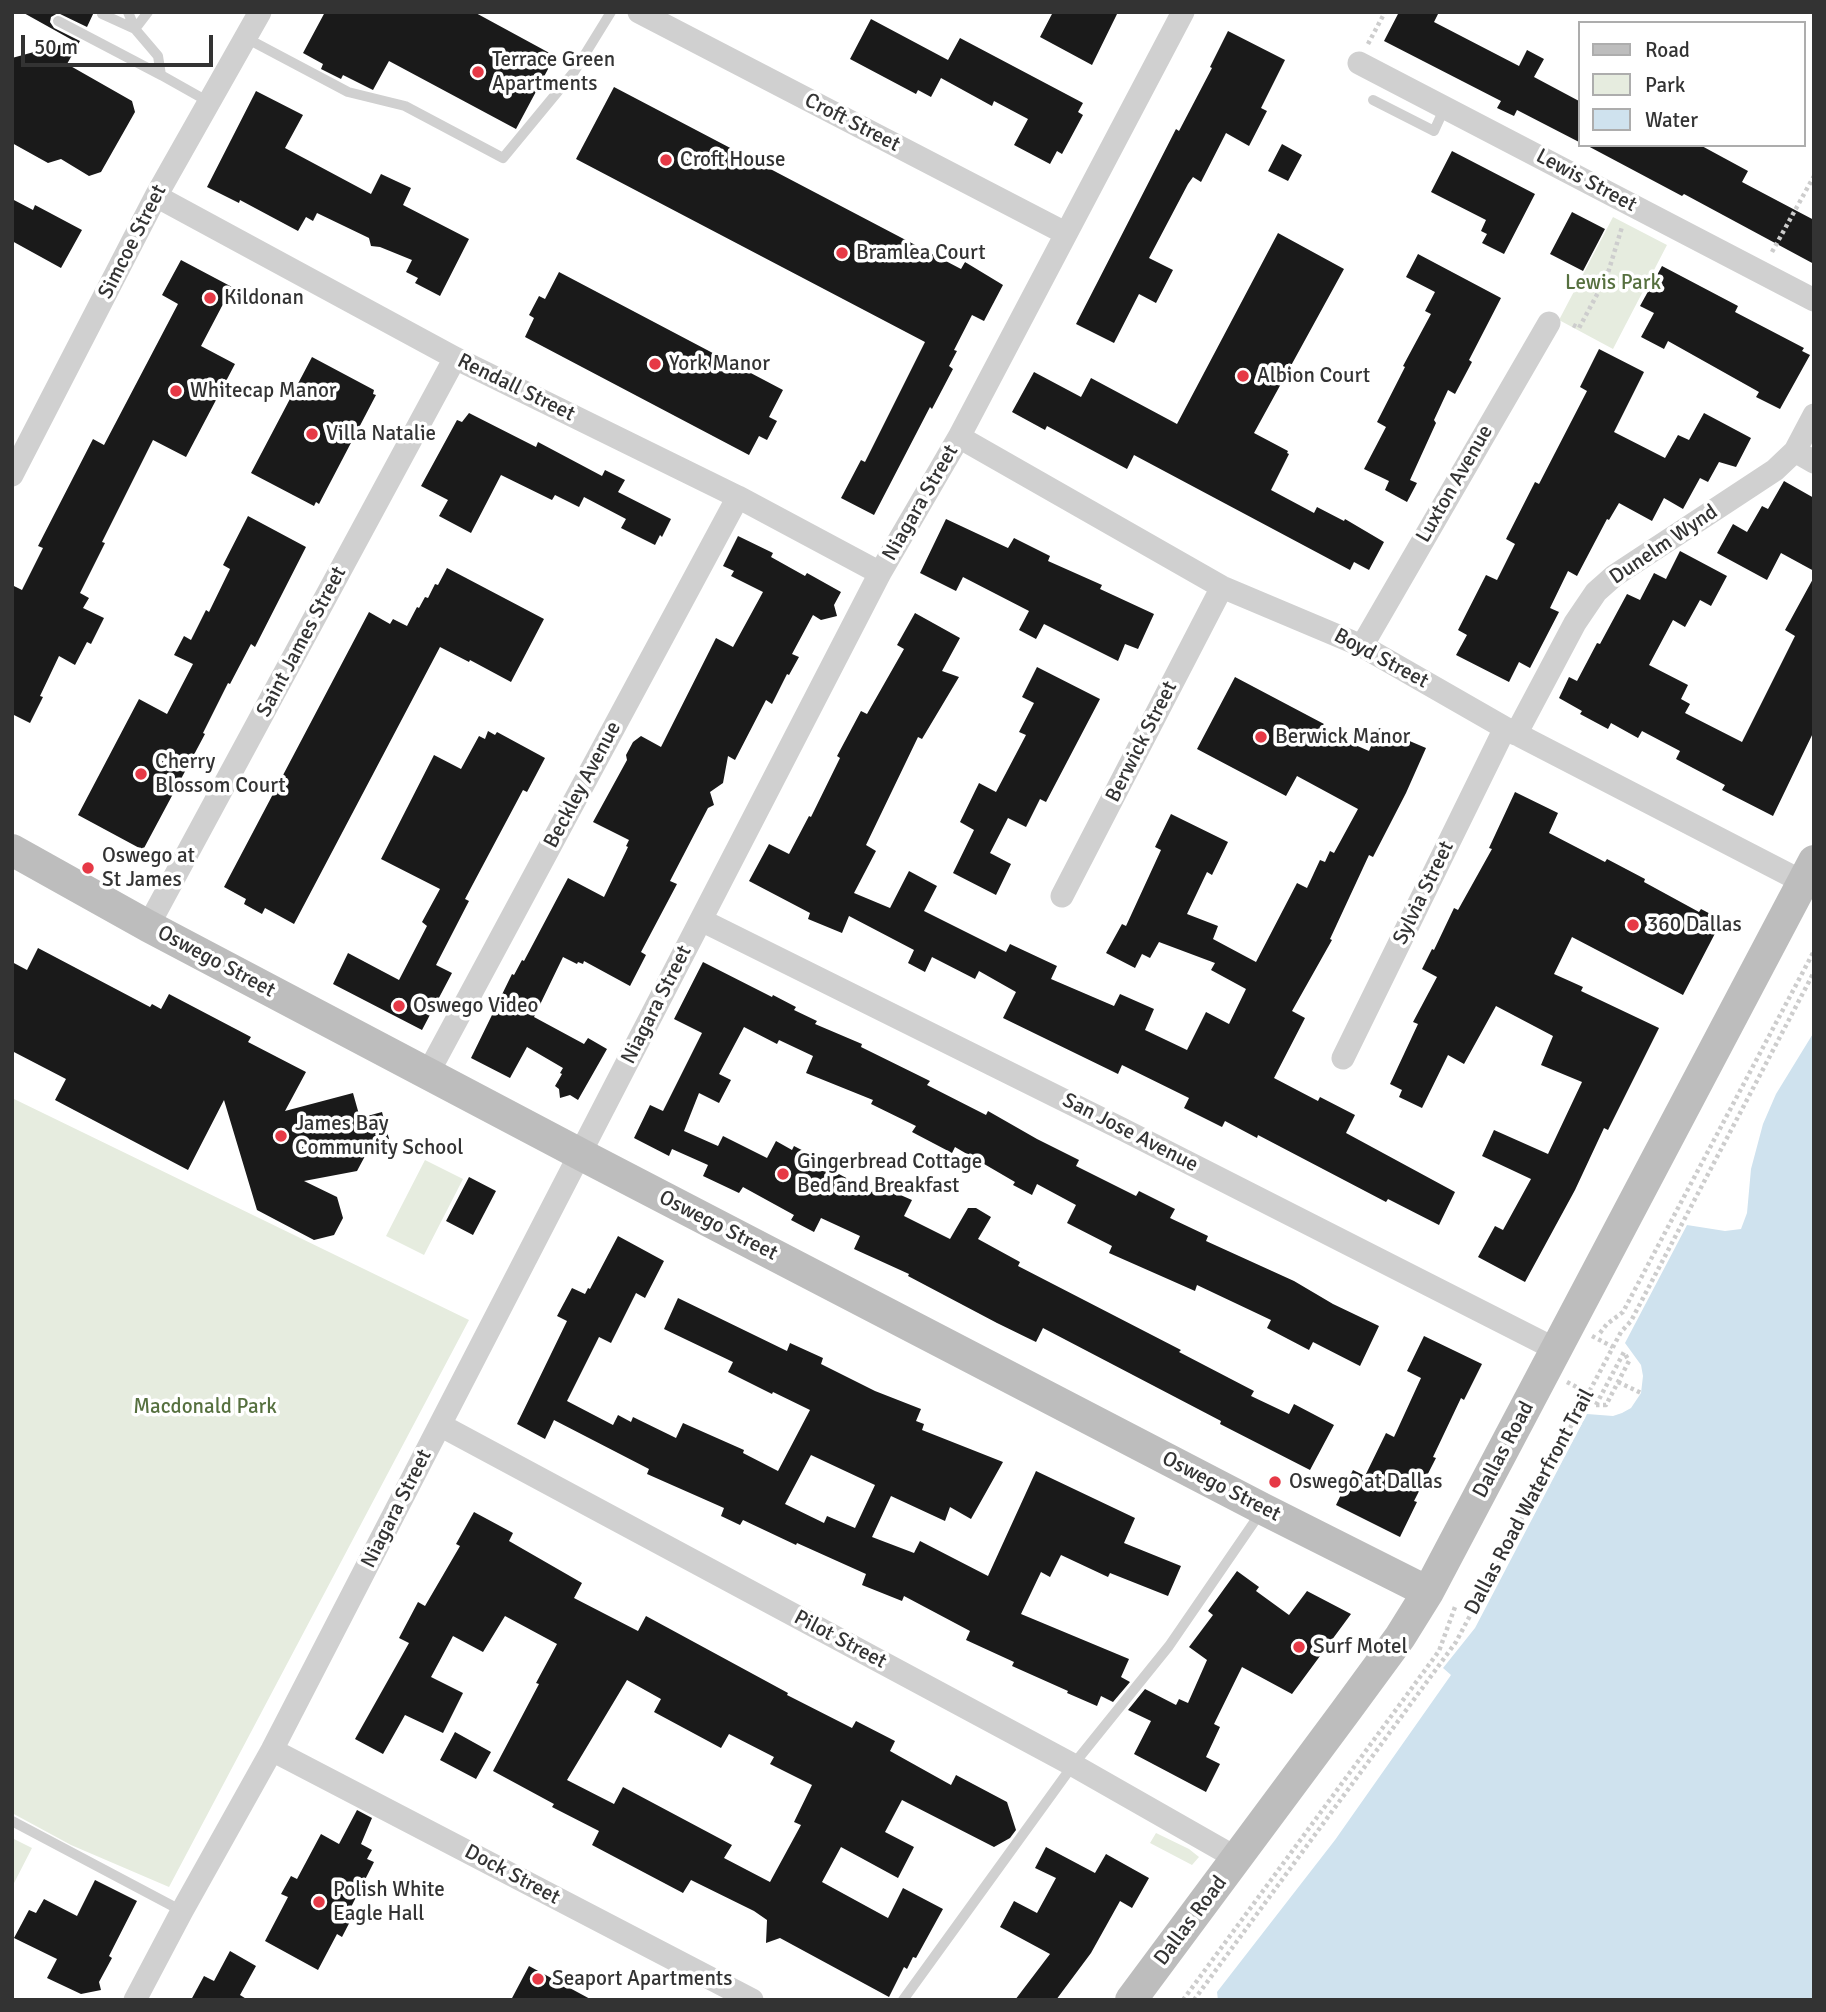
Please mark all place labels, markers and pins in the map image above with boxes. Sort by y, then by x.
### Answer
place label: Terrace Green Apartments [492,47,615,97]
marker: Terrace Green Apartments [470,64,486,80]
place label: Croft House [680,147,785,173]
marker: Croft House [658,152,674,168]
place label: Bramlea Court [856,240,986,266]
marker: Bramlea Court [834,245,850,261]
place label: Kildonan [224,285,304,311]
marker: Kildonan [202,290,218,306]
place label: York Manor [669,351,770,377]
marker: York Manor [647,356,663,372]
place label: Albion Court [1257,363,1370,389]
marker: Albion Court [1235,368,1251,384]
place label: Whitecap Manor [190,378,337,404]
marker: Whitecap Manor [168,383,184,399]
place label: Villa Natalie [326,421,436,447]
marker: Villa Natalie [304,426,320,442]
place label: Berwick Manor [1275,724,1410,750]
marker: Berwick Manor [1253,729,1269,745]
place label: Cherry Blossom Court [155,749,286,799]
marker: Cherry Blossom Court [133,766,149,782]
place label: Oswego at St James [102,843,195,893]
marker: Oswego at St James [80,860,96,876]
place label: 360 Dallas [1647,912,1742,938]
marker: 360 Dallas [1625,917,1641,933]
place label: Oswego Video [413,993,538,1019]
marker: Oswego Video [391,998,407,1014]
place label: James Bay Community School [295,1111,463,1161]
marker: James Bay Community School [273,1128,289,1144]
place label: Gingerbread Cottage Bed and Breakfast [797,1149,982,1199]
marker: Gingerbread Cottage Bed and Breakfast [775,1166,791,1182]
place label: Oswego at Dallas [1289,1469,1442,1495]
marker: Oswego at Dallas [1267,1474,1283,1490]
place label: Surf Motel [1313,1634,1408,1660]
marker: Surf Motel [1291,1639,1307,1655]
place label: Polish White Eagle Hall [333,1877,445,1927]
marker: Polish White Eagle Hall [311,1894,327,1910]
place label: Seaport Apartments [552,1966,732,1992]
marker: Seaport Apartments [530,1971,546,1987]

